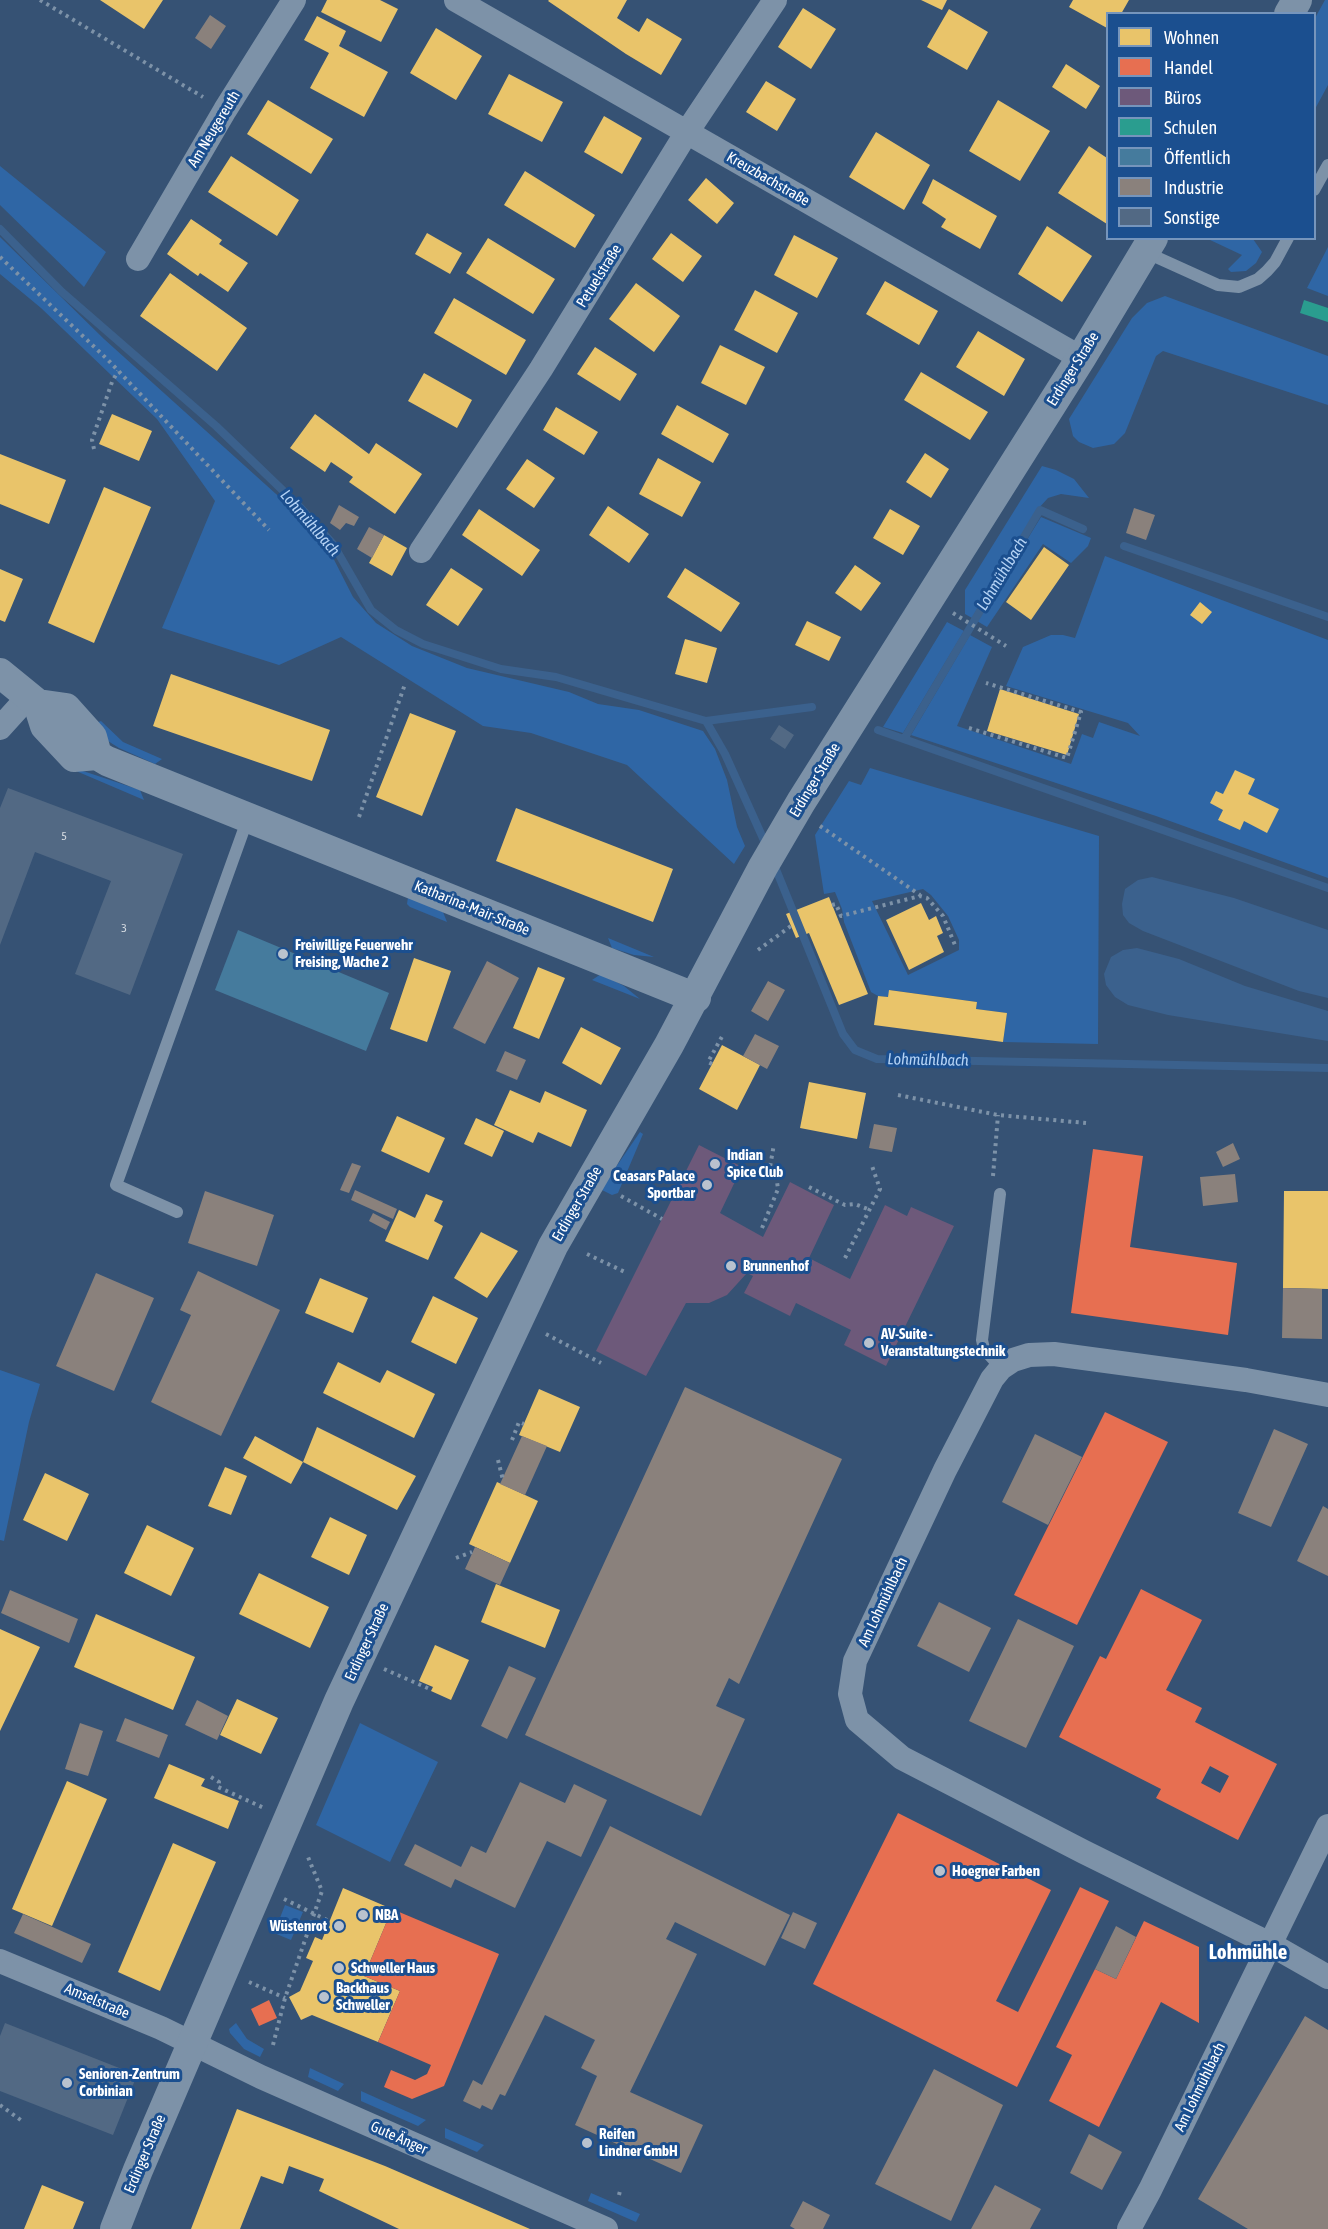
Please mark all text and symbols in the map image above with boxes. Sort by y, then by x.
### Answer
legend [1106,12,1316,240]
text: Wohnen [1164,27,1219,48]
text: Handel [1164,57,1213,78]
street label: Am Neugereuth [184,87,244,171]
text: Büros [1164,87,1201,108]
text: Schulen [1164,117,1217,138]
text: Öffentlich [1164,147,1231,168]
street label: Kreuzbachstraße [723,148,813,210]
text: Industrie [1164,177,1224,198]
text: Sonstige [1164,207,1220,228]
street label: Petuelstraße [573,241,625,311]
street label: Erdinger Straße [1043,329,1103,409]
water label: Lohmühlbach [276,486,344,560]
water label: Lohmühlbach [973,534,1031,614]
street label: Erdinger Straße [786,740,844,820]
house number: 5 [61,829,67,843]
street label: Katharina-Mair-Straße [412,877,532,939]
house number: 3 [121,921,127,935]
place label: Freiwillige Feuerwehr Freising, Wache 2 [295,936,413,971]
marker: Freiwillige Feuerwehr Freising, Wache 2 [276,947,290,961]
water label: Lohmühlbach [887,1050,969,1070]
place label: Indian Spice Club [727,1146,783,1181]
marker: Indian Spice Club [708,1157,722,1171]
street label: Erdinger Straße [548,1163,606,1245]
place label: Ceasars Palace Sportbar [613,1167,695,1202]
marker: Ceasars Palace Sportbar [700,1178,714,1192]
place label: Brunnenhof [743,1257,809,1275]
marker: Brunnenhof [724,1259,738,1273]
place label: AV-Suite - Veranstaltungstechnik [881,1325,1005,1360]
marker: AV-Suite - Veranstaltungstechnik [862,1336,876,1350]
street label: Am Lohmühlbach [854,1554,912,1650]
street label: Erdinger Straße [341,1600,393,1684]
place label: Hoegner Farben [952,1862,1040,1880]
marker: Hoegner Farben [933,1864,947,1878]
place label: NBA [375,1906,398,1924]
marker: NBA [356,1908,370,1922]
place label: Wüstenrot [270,1917,327,1935]
marker: Wüstenrot [332,1919,346,1933]
district label: Lohmühle [1209,1939,1287,1965]
place label: Schweller Haus [351,1959,435,1977]
marker: Schweller Haus [332,1961,346,1975]
street label: Amselstraße [62,1979,132,2023]
place label: Backhaus Schweller [336,1979,390,2014]
marker: Backhaus Schweller [317,1990,331,2004]
street label: Am Lohmühlbach [1171,2040,1229,2134]
place label: Senioren-Zentrum Corbinian [79,2065,180,2100]
marker: Senioren-Zentrum Corbinian [60,2076,74,2090]
street label: Erdinger Straße [120,2112,170,2196]
street label: Gute Änger [368,2118,430,2158]
place label: Reifen Lindner GmbH [599,2125,678,2160]
marker: Reifen Lindner GmbH [580,2136,594,2150]

